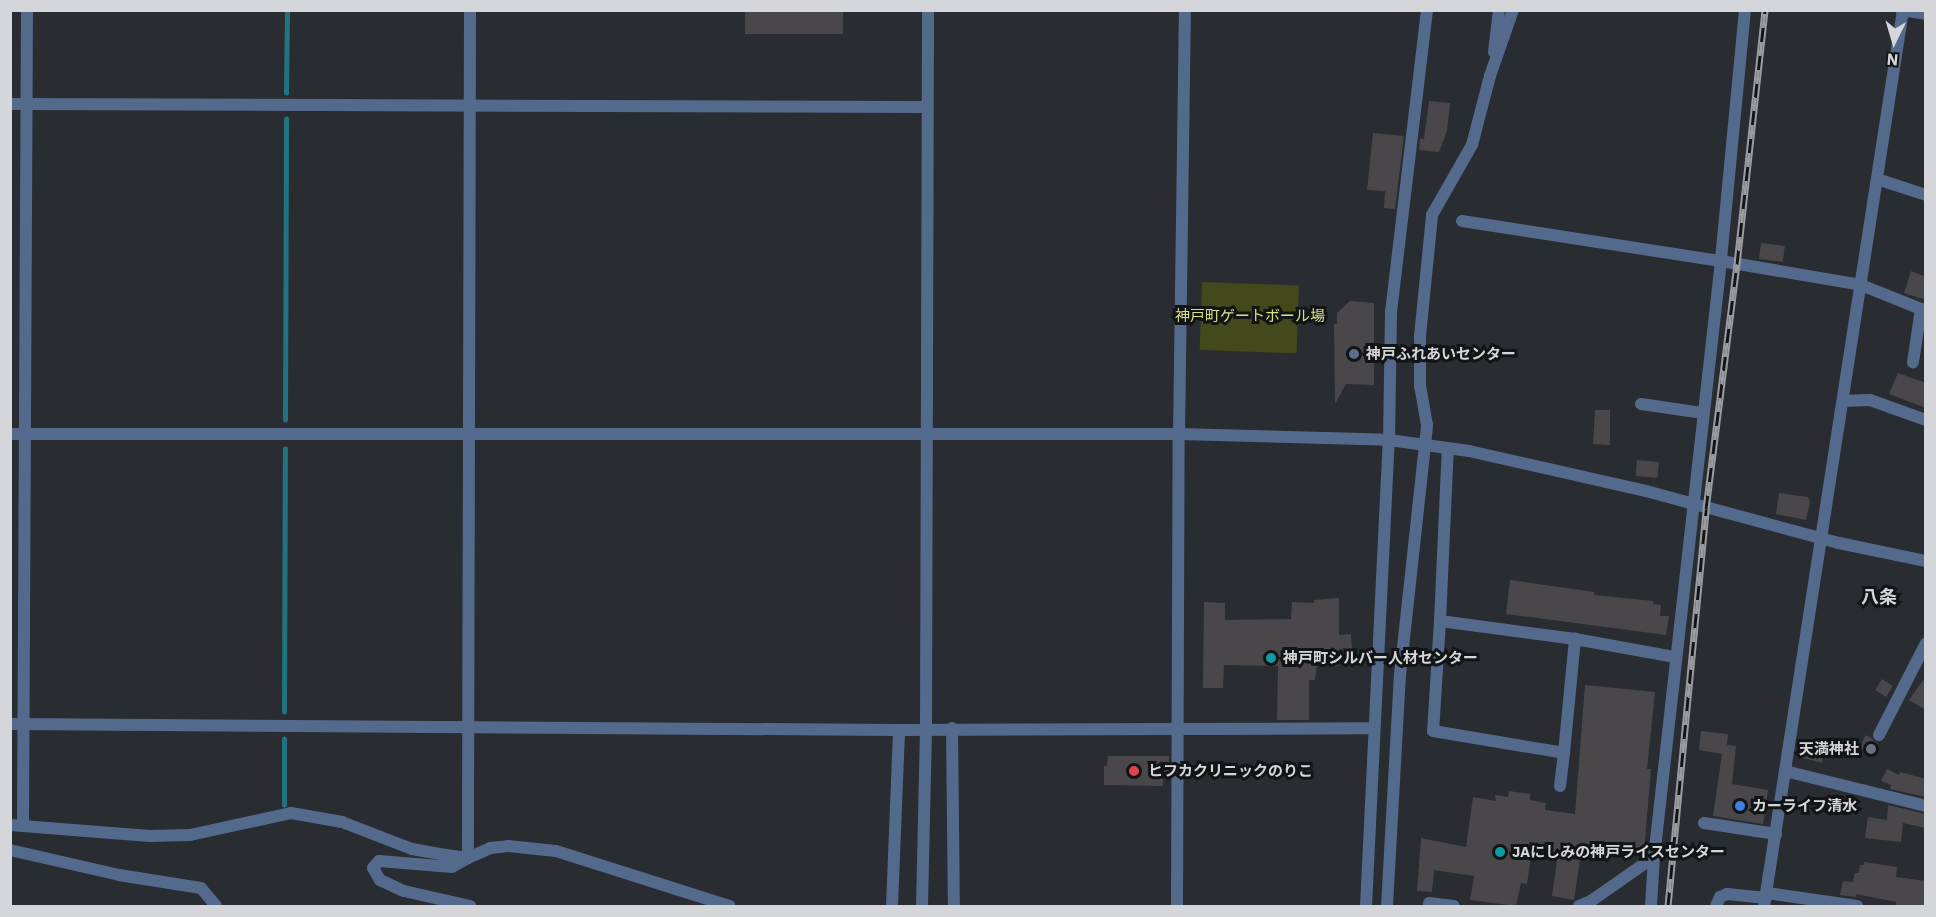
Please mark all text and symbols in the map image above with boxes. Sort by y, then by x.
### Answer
north arrow [1864,12,1924,72]
text: N [1886,49,1899,70]
park label: 神戸町ゲートボール場 [1175,307,1325,325]
place label: 神戸ふれあいセンター [1366,345,1516,363]
marker: 神戸ふれあいセンター [1347,347,1361,361]
district label: 八条 [1861,586,1897,608]
place label: 神戸町シルバー人材センター [1283,649,1478,667]
marker: 神戸町シルバー人材センター [1264,651,1278,665]
place label: 天満神社 [1799,740,1859,758]
marker: 天満神社 [1864,742,1878,756]
marker: ヒフカクリニックのりこ [1125,762,1143,780]
place label: ヒフカクリニックのりこ [1148,762,1313,780]
place label: カーライフ清水 [1752,797,1857,815]
marker: カーライフ清水 [1733,799,1747,813]
place label: JAにしみの神戸ライスセンター [1512,843,1725,861]
marker: JAにしみの神戸ライスセンター [1493,845,1507,859]

